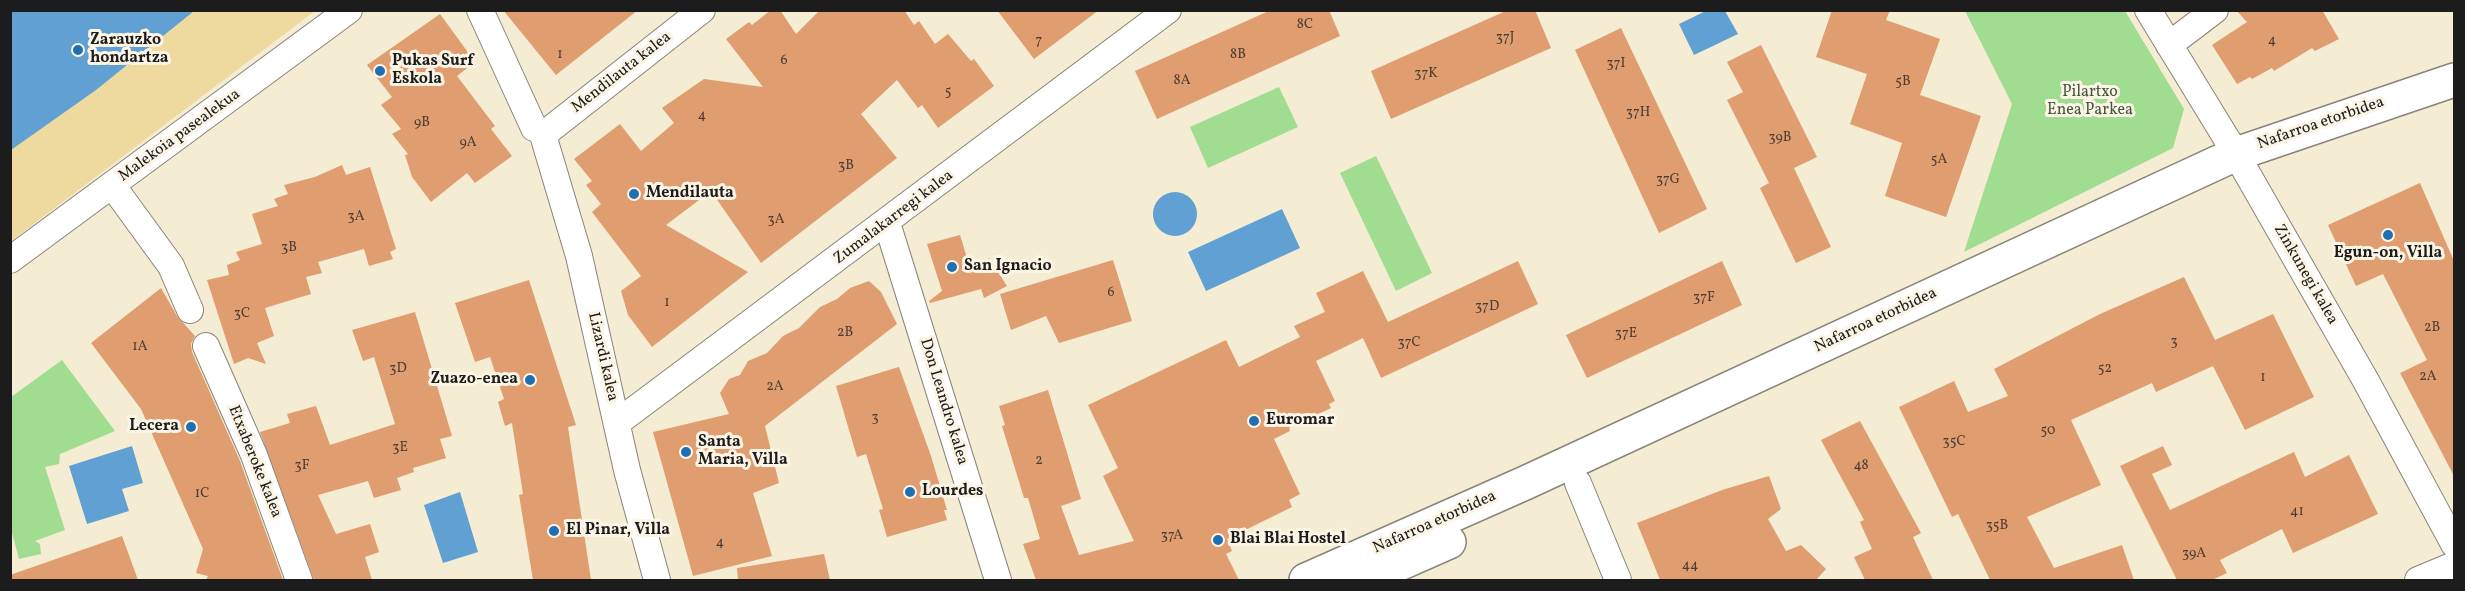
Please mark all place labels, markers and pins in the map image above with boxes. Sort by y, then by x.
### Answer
place label: Zarauzko hondartza [90,31,169,69]
marker: Zarauzko hondartza [71,43,85,57]
place label: Pukas Surf Eskola [392,52,474,90]
marker: Pukas Surf Eskola [373,64,387,78]
place label: Mendilauta [646,184,734,204]
marker: Mendilauta [627,187,641,201]
marker: Egun-on, Villa [2381,228,2395,242]
place label: Egun-on, Villa [2334,244,2442,264]
place label: San Ignacio [964,257,1052,277]
marker: San Ignacio [945,260,959,274]
place label: Zuazo-enea [430,370,518,390]
marker: Zuazo-enea [523,373,537,387]
place label: Euromar [1266,411,1334,431]
marker: Euromar [1247,414,1261,428]
place label: Lecera [129,417,179,437]
marker: Lecera [184,420,198,434]
place label: Santa Maria, Villa [698,433,788,471]
marker: Santa Maria, Villa [679,445,693,459]
place label: Lourdes [922,482,983,502]
marker: Lourdes [903,485,917,499]
place label: El Pinar, Villa [566,521,670,541]
marker: El Pinar, Villa [547,524,561,538]
place label: Blai Blai Hostel [1230,530,1346,550]
marker: Blai Blai Hostel [1211,533,1225,547]

